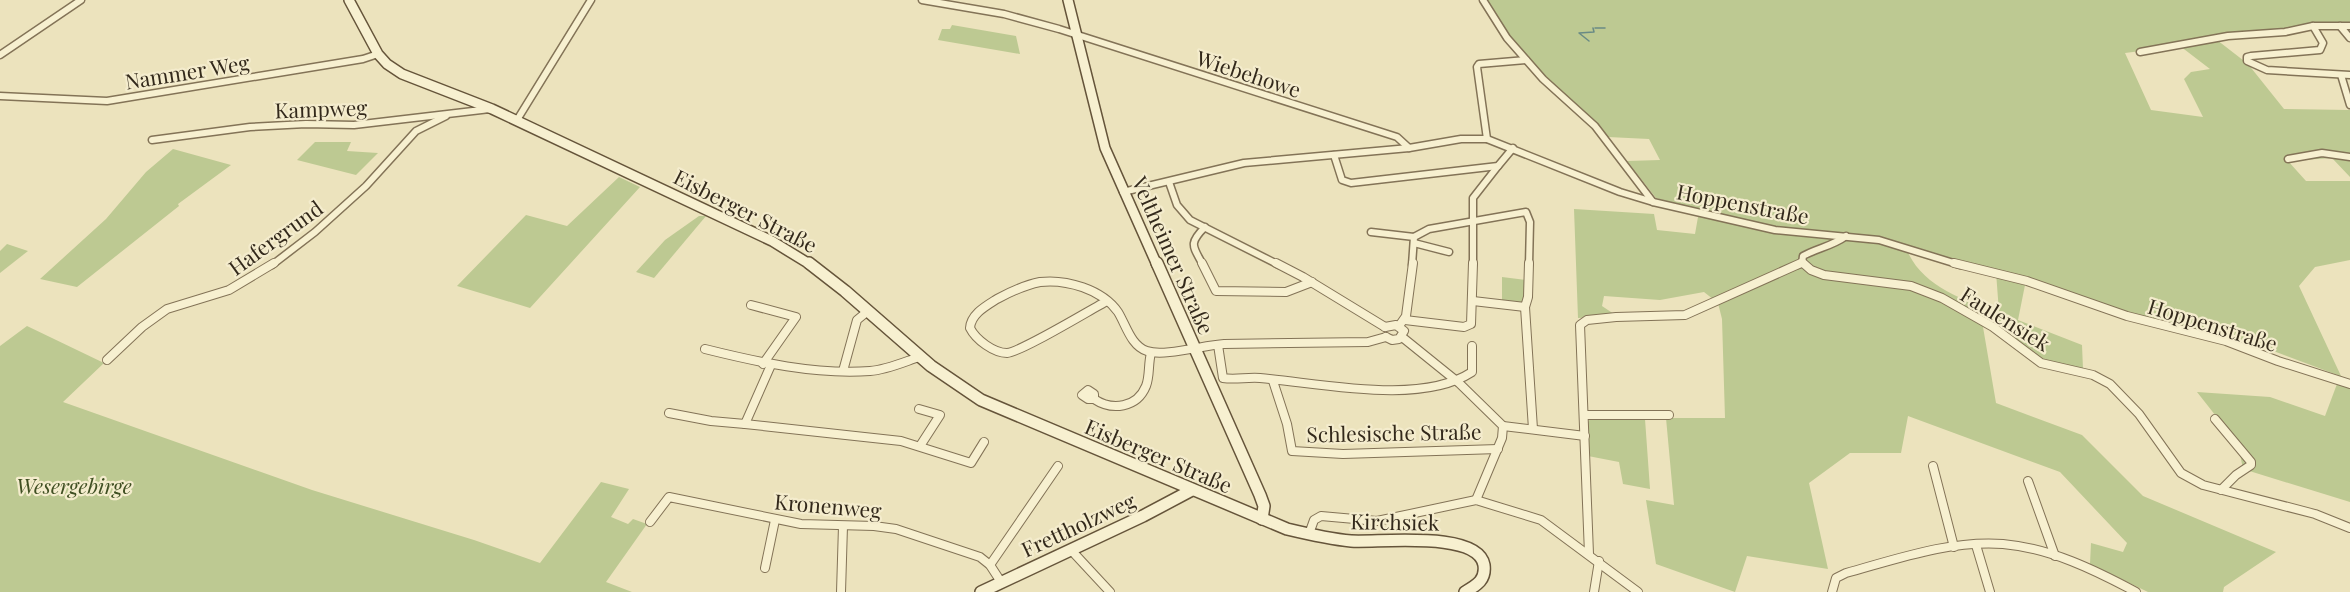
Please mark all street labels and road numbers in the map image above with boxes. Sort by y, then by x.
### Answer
street label: Wiebehowe [1192,43,1305,103]
street label: Nammer Weg [123,47,251,95]
street label: Kampweg [274,92,368,124]
street label: Eisberger Straße [670,162,822,258]
street label: Veltheimer Straße [1126,171,1221,338]
street label: Hoppenstraße [1675,176,1811,230]
street label: Hafergrund [222,193,328,281]
street label: Faulensiek [1956,279,2057,357]
street label: Hoppenstraße [2145,291,2281,357]
street label: Eisberger Straße [1081,411,1237,499]
street label: Schlesische Straße [1306,416,1482,448]
street label: Frettholzweg [1016,485,1140,563]
street label: Kronenweg [773,486,883,524]
street label: Kirchsiek [1350,506,1440,536]

